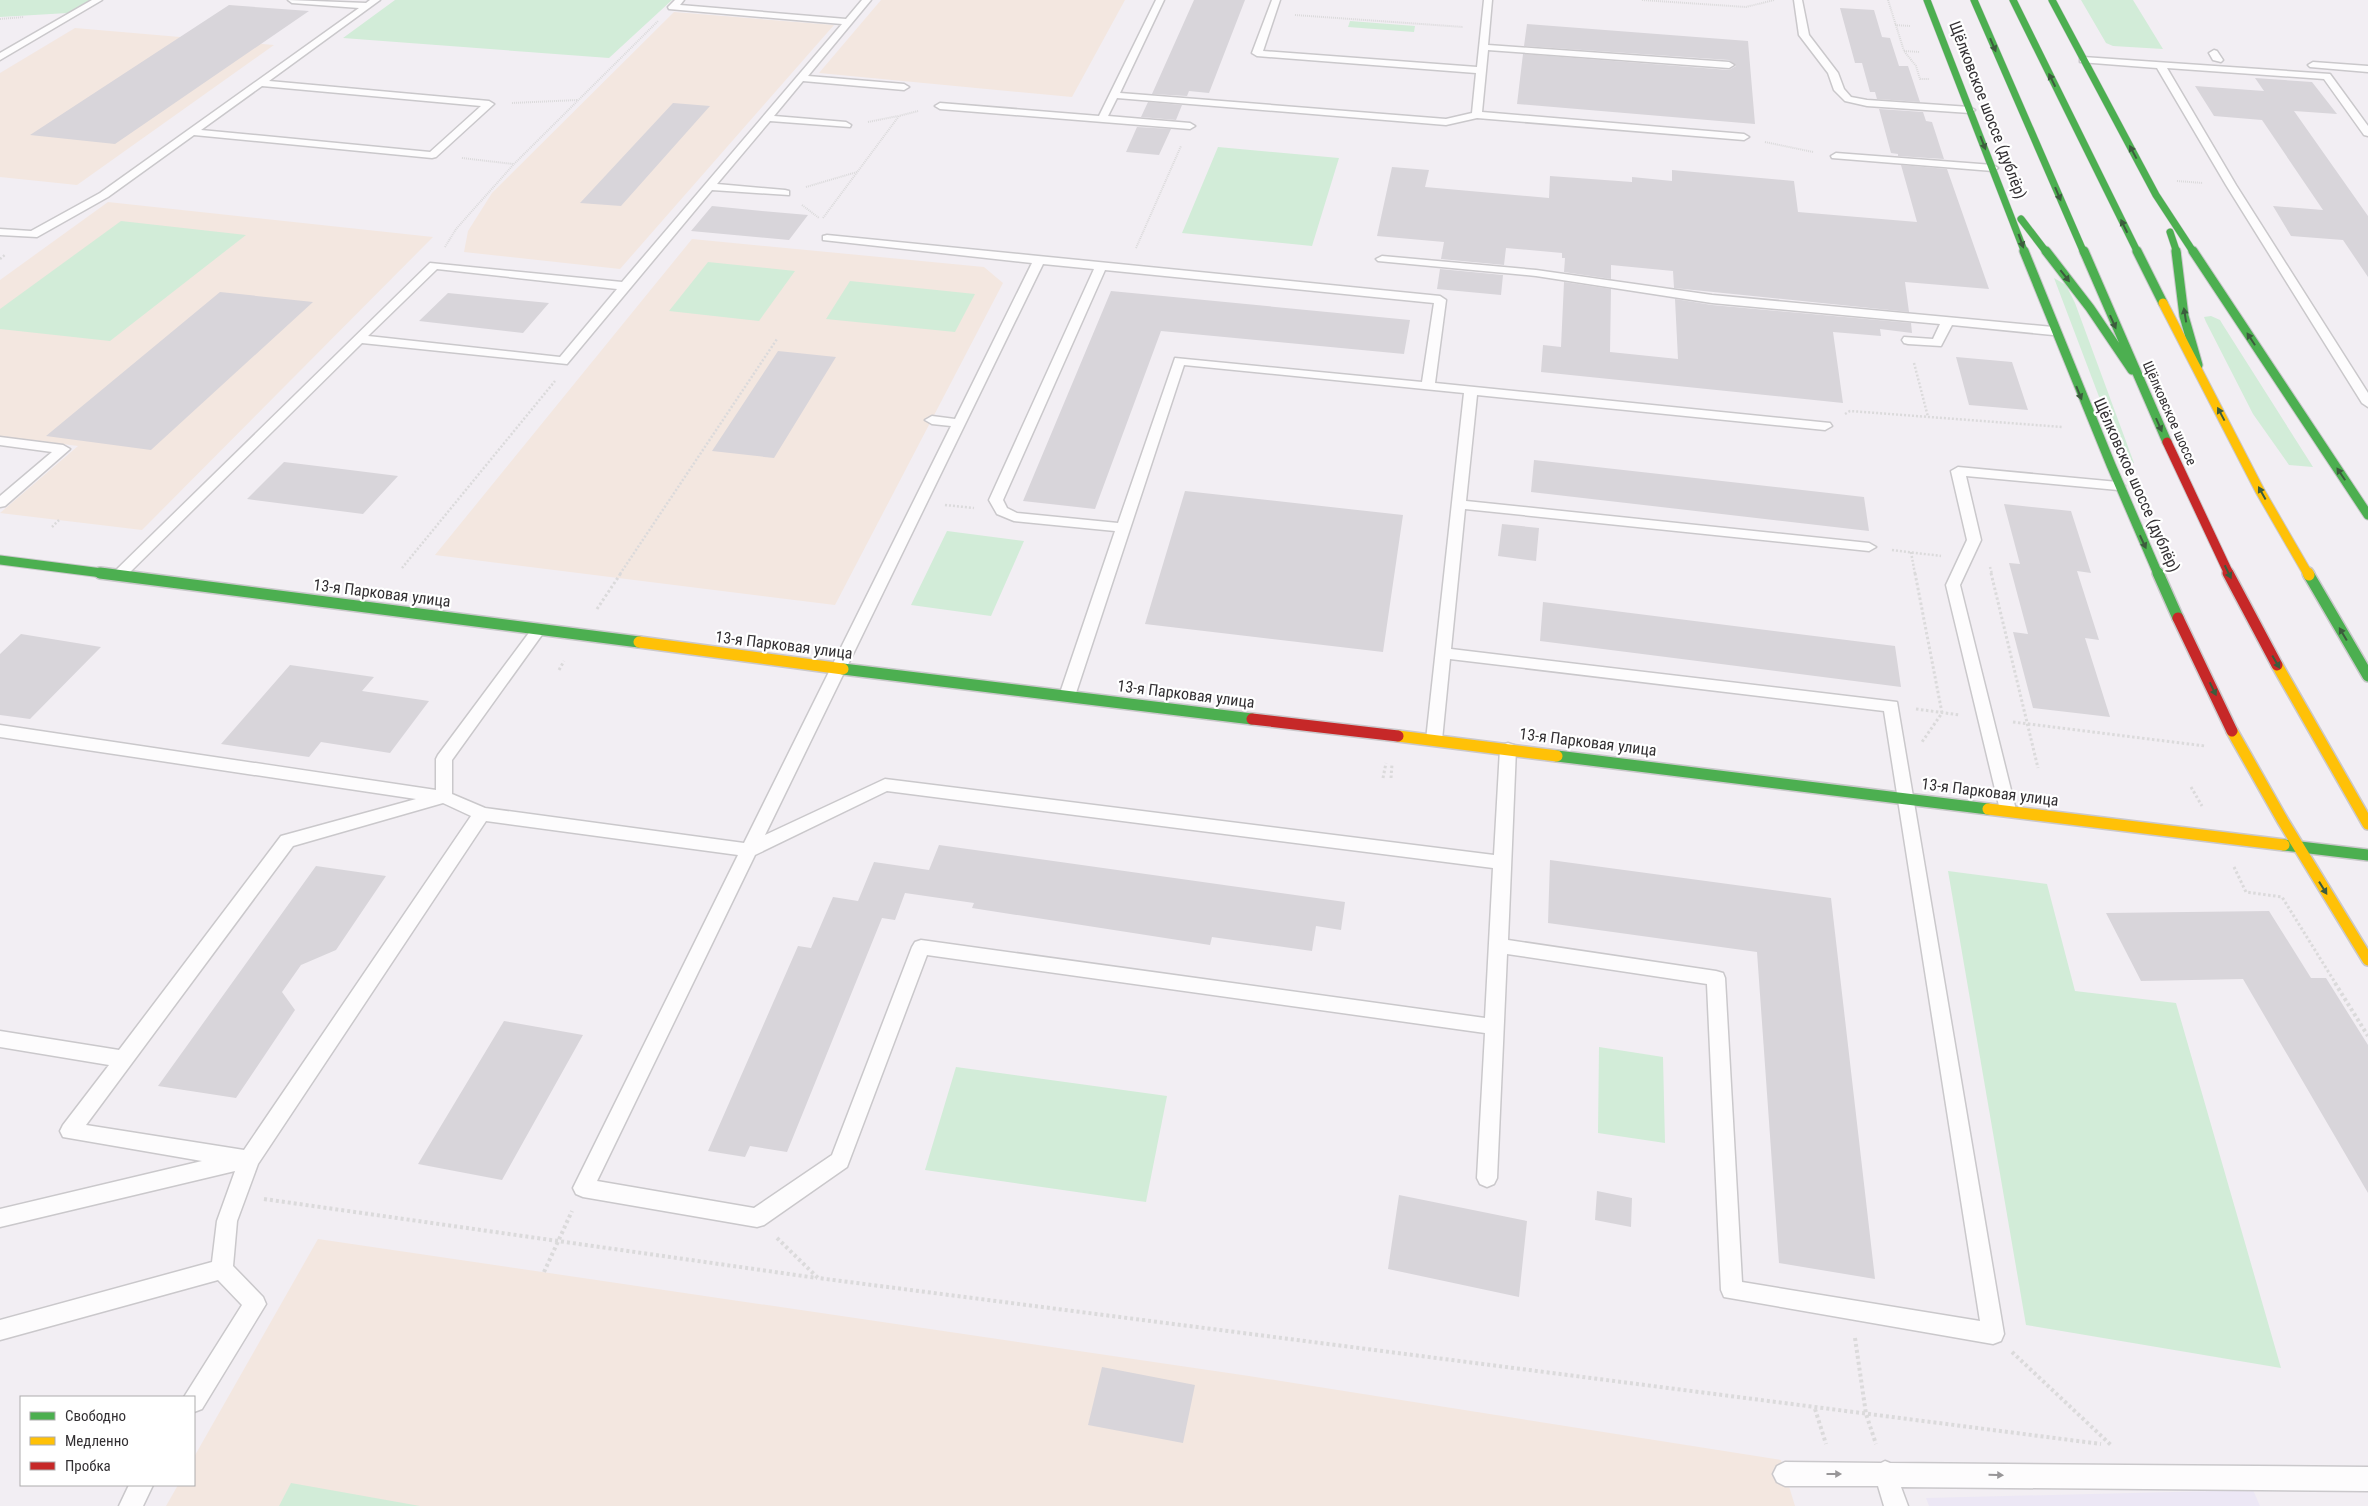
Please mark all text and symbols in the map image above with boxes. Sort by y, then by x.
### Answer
street label: Щёлковское шоссе (дублёр) [1945,18,2031,202]
one-way arrow [1990,38,1998,52]
one-way arrow [2048,73,2056,87]
one-way arrow [1979,136,1987,151]
one-way arrow [2129,144,2137,159]
one-way arrow [2054,187,2062,201]
one-way arrow [2120,218,2128,233]
one-way arrow [2018,234,2025,249]
one-way arrow [2060,269,2070,283]
one-way arrow [2180,306,2188,322]
one-way arrow [2110,315,2118,329]
one-way arrow [2246,333,2255,346]
street label: Щёлковское шоссе [2140,358,2200,468]
one-way arrow [2075,386,2083,401]
street label: Щёлковское шоссе (дублёр) [2090,395,2184,575]
one-way arrow [2217,407,2225,421]
one-way arrow [2155,418,2163,432]
one-way arrow [2336,468,2346,481]
one-way arrow [2258,486,2266,500]
one-way arrow [2140,535,2148,549]
one-way arrow [2224,564,2232,579]
street label: 13-я Парковая улица [312,575,452,611]
street label: 13-я Парковая улица [714,627,854,663]
one-way arrow [2339,627,2348,640]
one-way arrow [2272,655,2280,670]
street label: 13-я Парковая улица [1116,676,1256,712]
one-way arrow [2209,682,2217,696]
street label: 13-я Парковая улица [1518,724,1658,760]
street label: 13-я Парковая улица [1920,774,2060,810]
one-way arrow [2318,881,2328,894]
legend [20,1396,195,1486]
text: Свободно [65,1407,126,1425]
text: Медленно [65,1432,129,1450]
text: Пробка [65,1457,111,1475]
one-way arrow [1826,1470,1842,1478]
one-way arrow [1988,1471,2004,1479]

